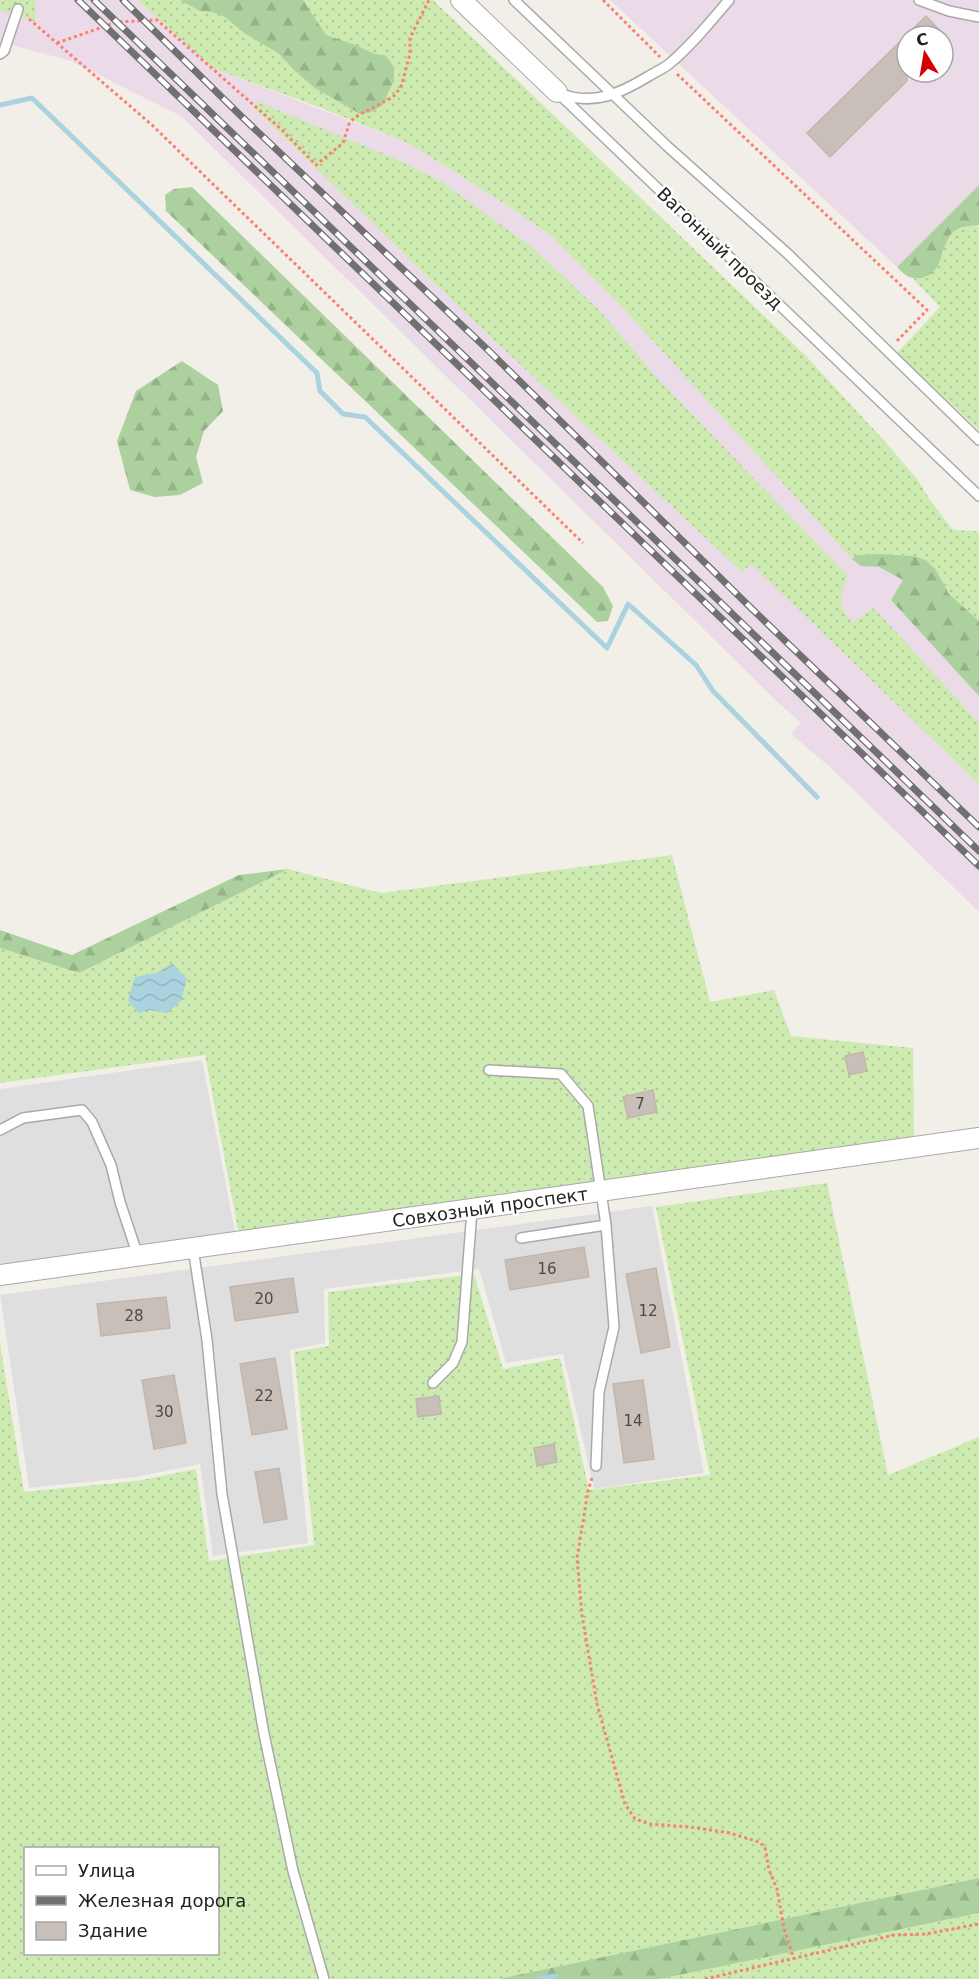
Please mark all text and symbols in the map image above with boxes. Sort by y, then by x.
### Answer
north arrow [895,24,955,84]
text: С [915,29,930,50]
street label: Вагонный проезд [653,183,787,313]
house number: 7 [635,1095,645,1113]
street label: Совхозный проспект [391,1183,589,1231]
house number: 16 [537,1260,557,1278]
house number: 20 [254,1290,274,1308]
house number: 12 [638,1302,658,1320]
house number: 28 [124,1307,144,1325]
house number: 22 [254,1387,274,1405]
house number: 30 [154,1403,174,1421]
house number: 14 [623,1412,643,1430]
legend [24,1847,219,1955]
text: Улица [78,1860,135,1881]
text: Железная дорога [78,1890,246,1911]
text: Здание [78,1920,148,1941]

